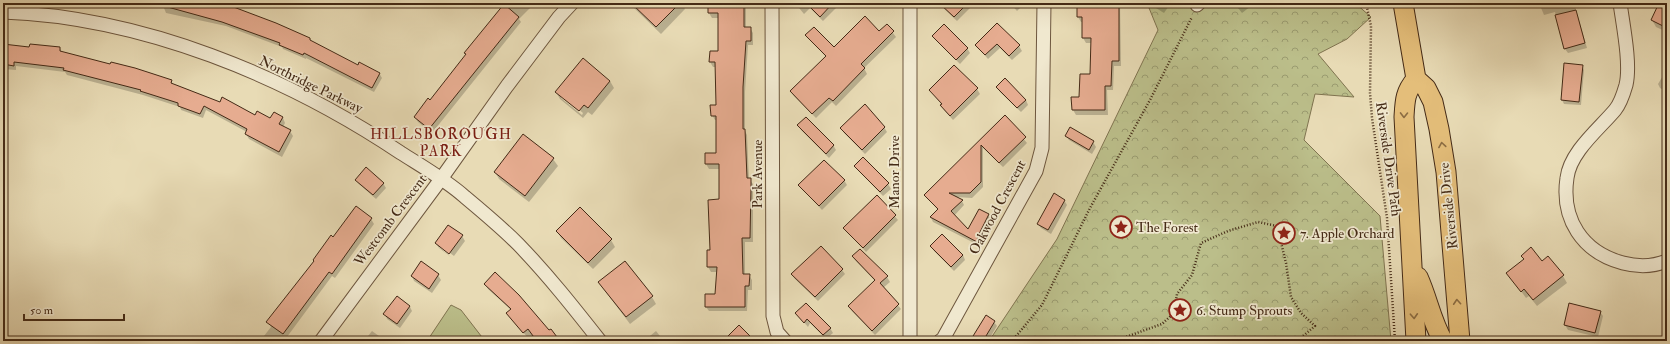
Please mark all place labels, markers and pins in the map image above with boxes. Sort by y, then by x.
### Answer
place icon: The Forest [1108,214,1134,240]
place label: The Forest [1136,219,1199,236]
place icon: 7. Apple Orchard [1271,220,1297,246]
place label: 7. Apple Orchard [1300,225,1395,243]
place icon: 6. Stump Sprouts [1167,297,1193,323]
place label: 6. Stump Sprouts [1196,302,1293,320]

